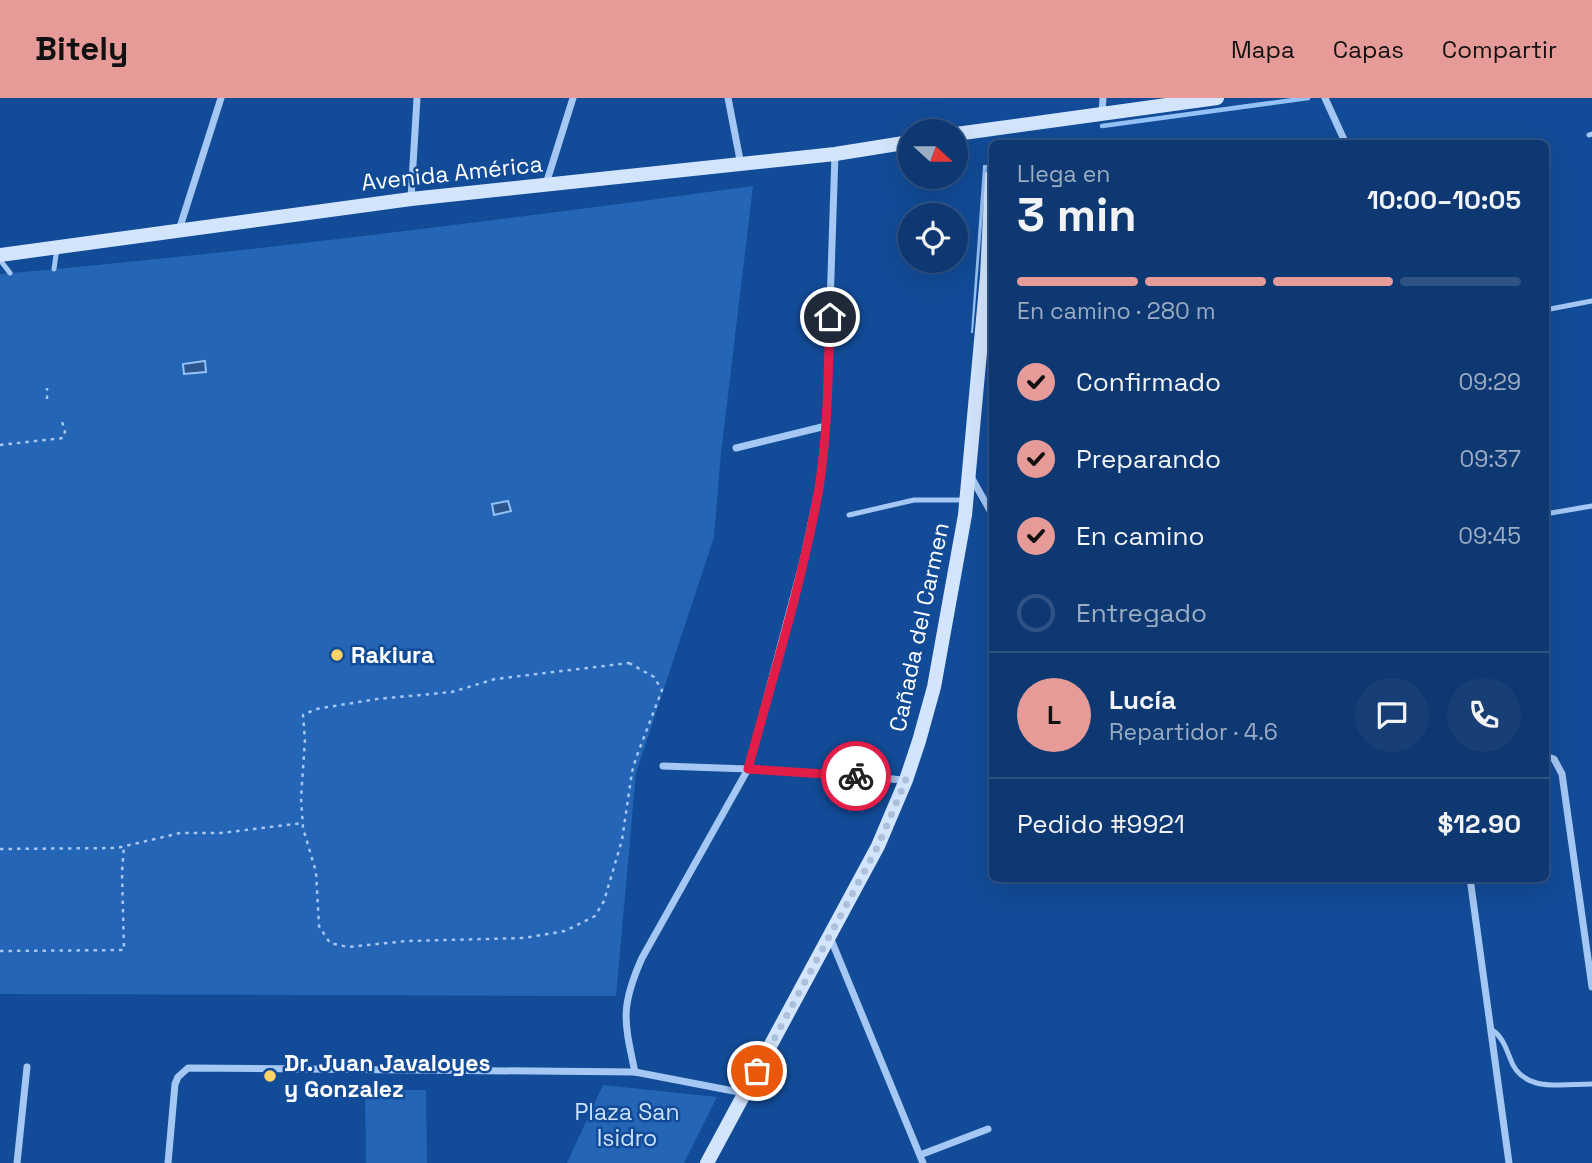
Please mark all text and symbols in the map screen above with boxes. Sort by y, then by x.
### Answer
text: Bitely [35,28,128,70]
text: Mapa [1231,34,1295,65]
text: Capas [1333,34,1404,65]
text: Compartir [1442,34,1557,65]
north arrow [898,119,968,189]
map controls [898,119,968,273]
street label: Avenida América [360,149,544,197]
text: Llega en [1017,159,1110,189]
text: 10:00–10:05 [1367,183,1521,217]
text: 3 min [1017,186,1137,244]
button: locate [898,203,968,273]
pin [800,287,860,347]
text: En camino · 280 m [1017,296,1215,326]
icon: home [811,298,849,336]
icon: check [1017,363,1055,401]
text: Confirmado [1076,365,1221,399]
text: 09:29 [1458,367,1521,397]
icon: check [1017,440,1055,478]
text: Preparando [1076,442,1221,476]
text: 09:37 [1459,444,1521,474]
icon: check [1017,517,1055,555]
text: En camino [1076,519,1205,553]
street label: Cañada del Carmen [882,520,956,734]
text: 09:45 [1458,521,1521,551]
text: Entregado [1076,596,1207,630]
place label: Rakiura [351,640,434,670]
marker: Rakiura [329,647,345,663]
button: chat [1355,678,1429,752]
button: phone [1447,678,1521,752]
text: Lucía [1109,683,1176,717]
text: L [1047,698,1061,732]
text: Repartidor · 4.6 [1109,717,1278,747]
courier [821,741,891,811]
icon: bike [837,757,875,795]
text: Pedido #9921 [1017,807,1185,841]
text: $12.90 [1437,807,1521,841]
pin [727,1041,787,1101]
place label: Dr. Juan Javaloyes y Gonzalez [284,1048,491,1104]
icon: bag [738,1052,776,1090]
marker: Dr. Juan Javaloyes y Gonzalez [262,1068,278,1084]
park label: Plaza San Isidro [574,1097,680,1153]

